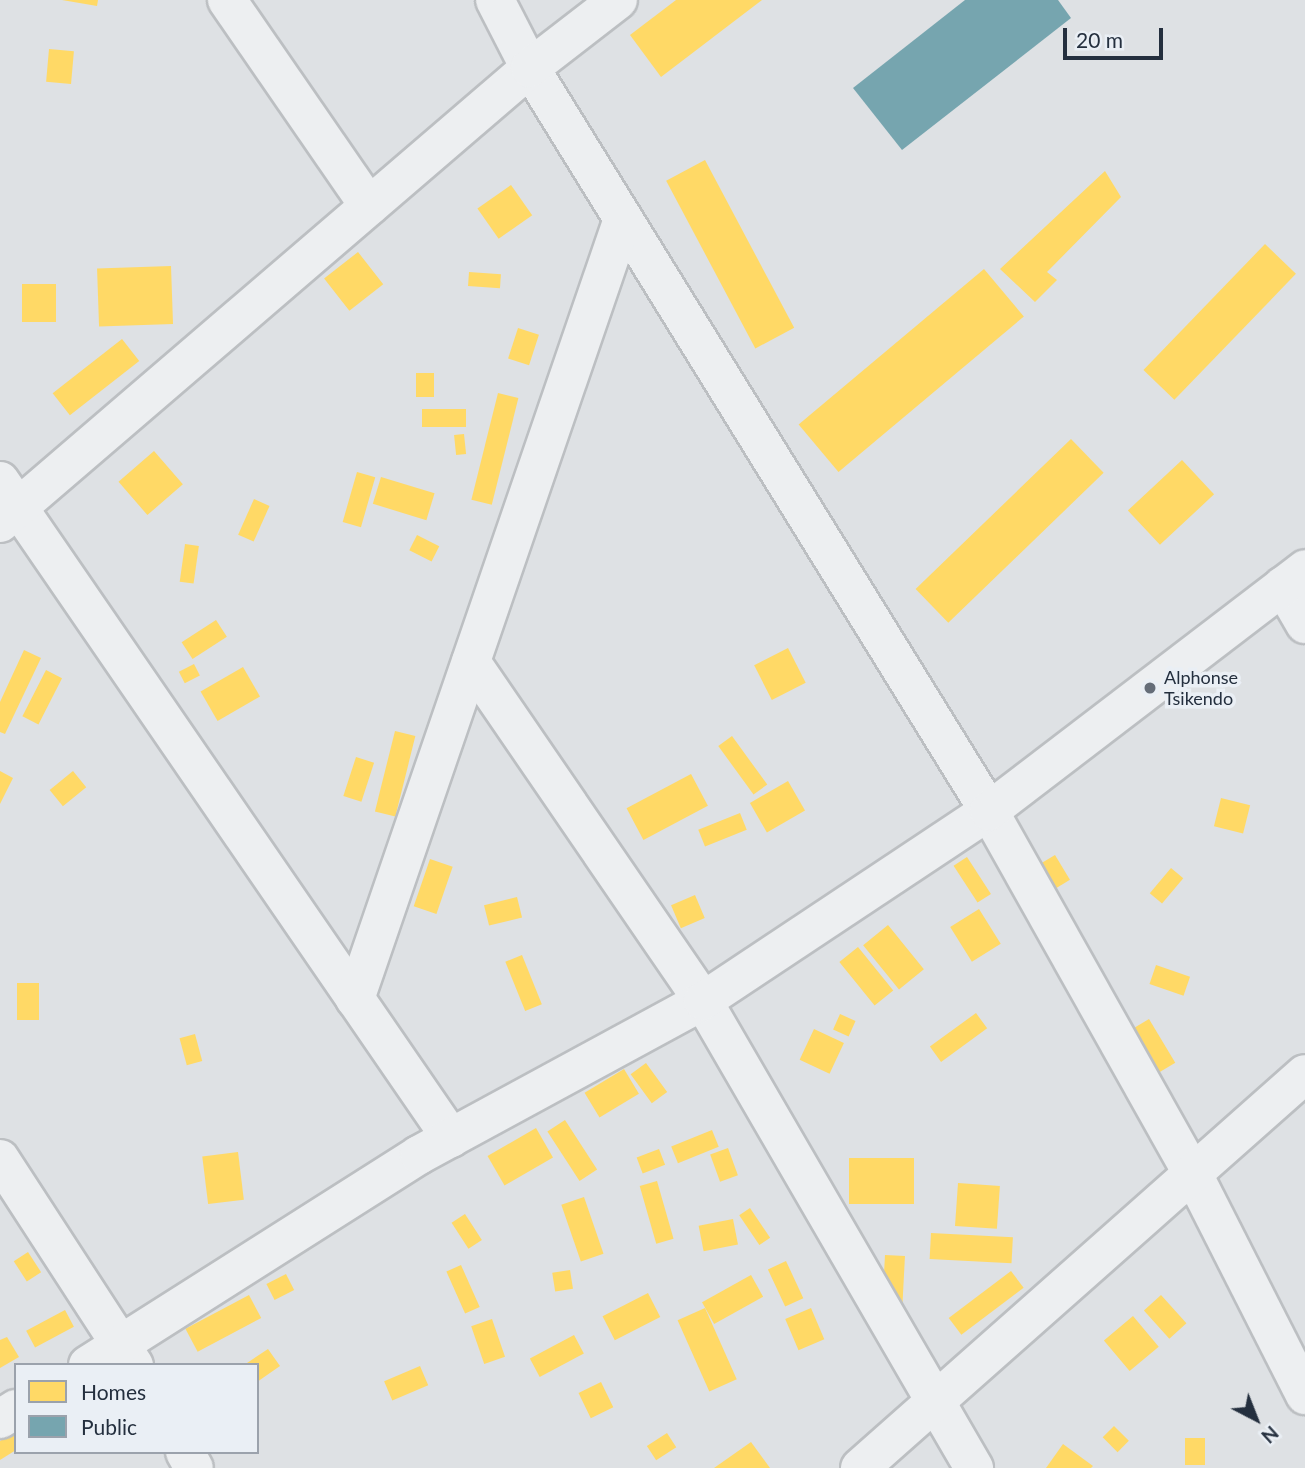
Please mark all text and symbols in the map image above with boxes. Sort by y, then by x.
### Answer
scale bar [1067,14,1167,58]
text: 20 m [1076,27,1123,52]
place label: Alphonse Tsikendo [1164,667,1238,710]
marker: Alphonse Tsikendo [1142,680,1158,696]
legend [14,1363,259,1454]
text: Homes [81,1379,146,1404]
north arrow [1221,1384,1291,1454]
text: Public [81,1414,137,1439]
text: N [1257,1422,1284,1448]

